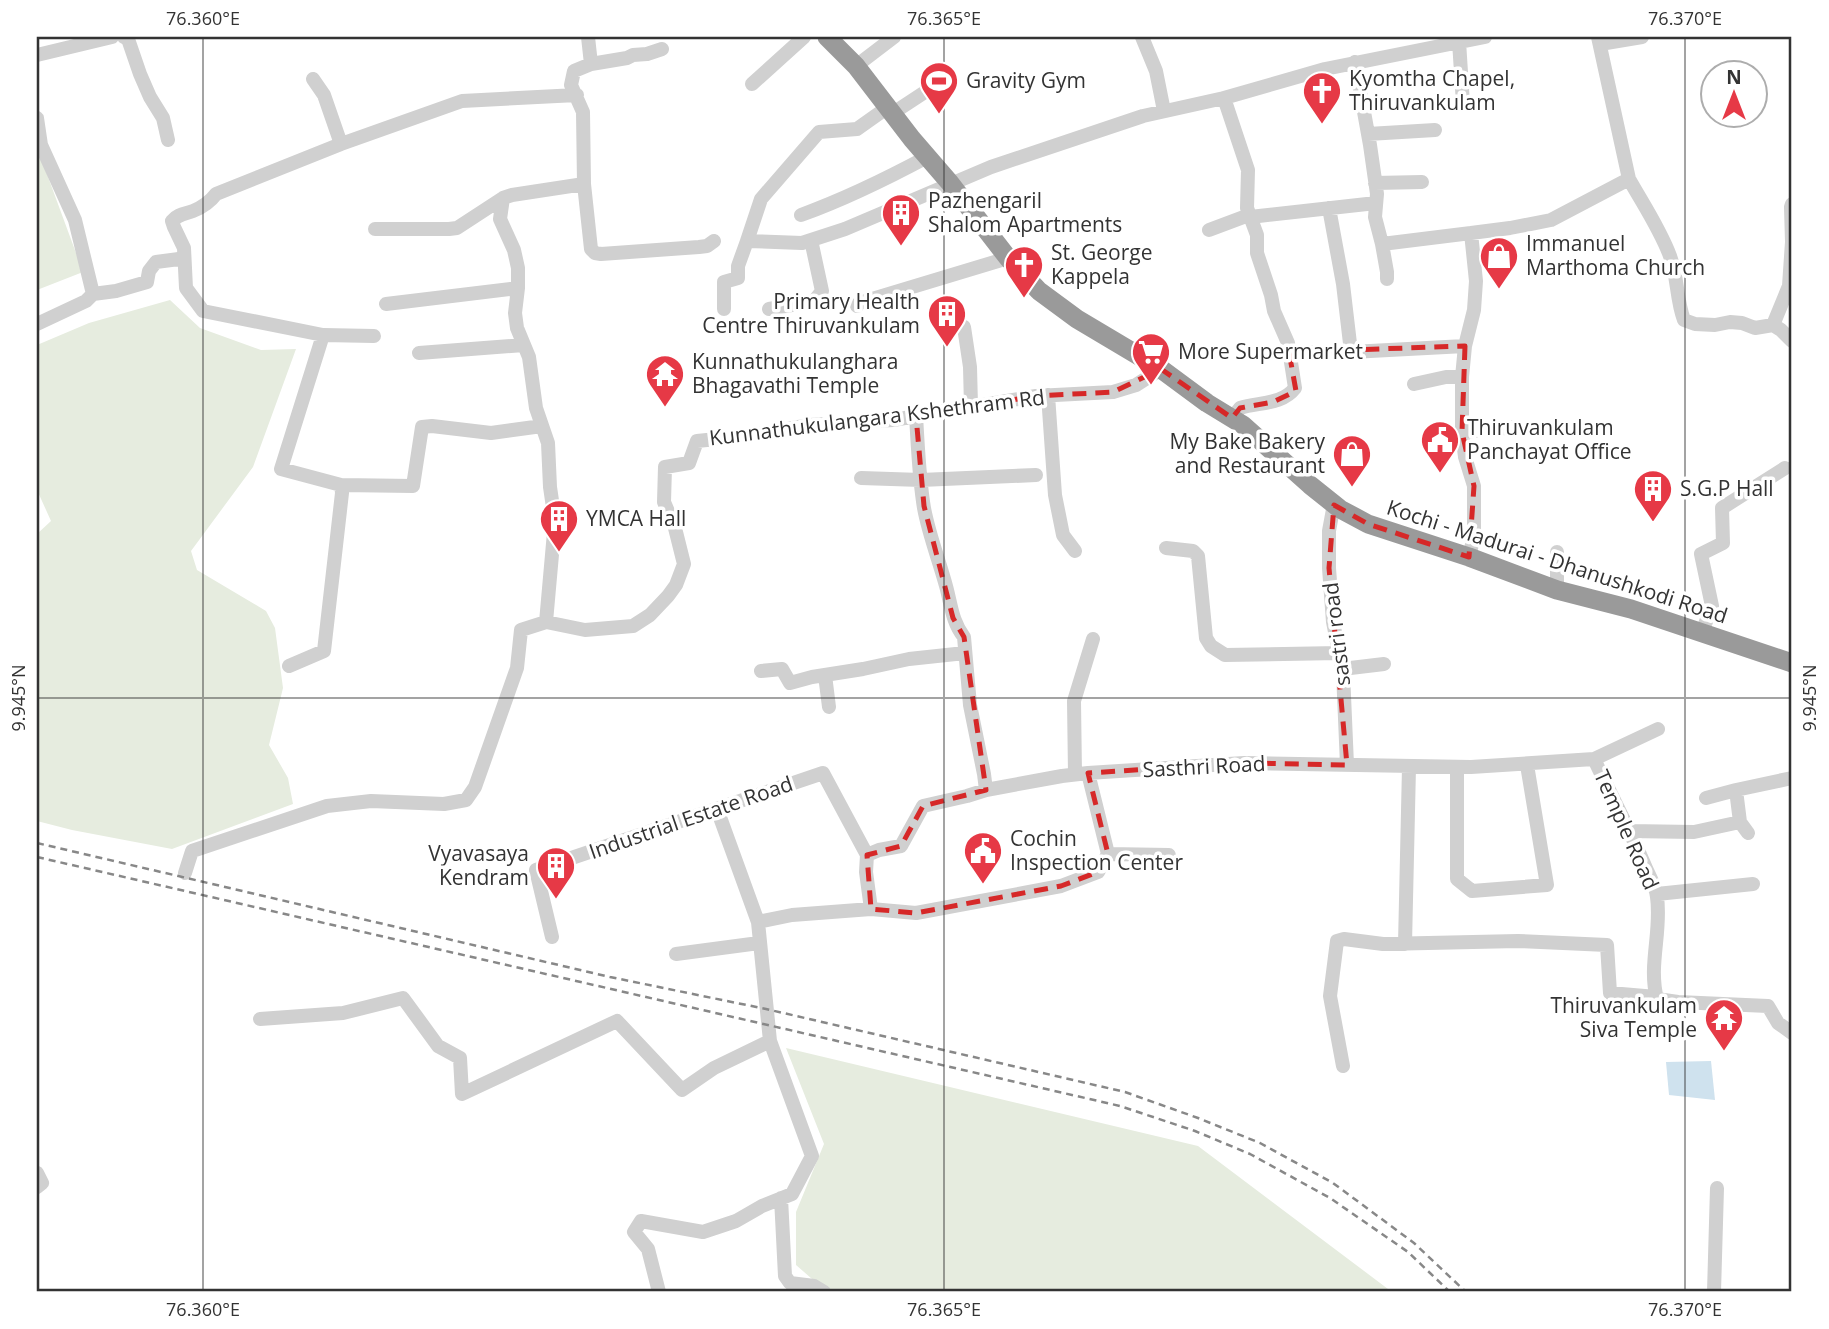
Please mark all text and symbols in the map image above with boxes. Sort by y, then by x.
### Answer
text: 76.360°E [166,6,240,30]
text: 76.365°E [907,6,981,30]
text: 76.370°E [1648,6,1722,30]
sports icon: Gravity Gym [918,60,960,115]
north arrow [1700,60,1770,130]
place label: Kyomtha Chapel, Thiruvankulam [1349,64,1515,116]
text: N [1726,64,1742,90]
place label: Gravity Gym [966,66,1086,94]
church icon: Kyomtha Chapel, Thiruvankulam [1301,70,1343,125]
place label: Pazhengaril Shalom Apartments [928,186,1122,238]
building icon: Pazhengaril Shalom Apartments [880,192,922,247]
place label: Immanuel Marthoma Church [1526,229,1705,281]
shop icon: Immanuel Marthoma Church [1478,235,1520,290]
place label: St. George Kappela [1051,238,1152,290]
church icon: St. George Kappela [1003,244,1045,299]
place label: Primary Health Centre Thiruvankulam [702,287,920,339]
building icon: Primary Health Centre Thiruvankulam [926,293,968,348]
supermarket icon: More Supermarket [1130,331,1172,386]
place label: More Supermarket [1178,337,1363,365]
place label: Kunnathukulanghara Bhagavathi Temple [692,347,898,399]
temple icon: Kunnathukulanghara Bhagavathi Temple [644,353,686,408]
street label: Kunnathukulangara Kshethram Rd [708,383,1046,451]
place label: Thiruvankulam Panchayat Office [1467,413,1632,465]
public building icon: Thiruvankulam Panchayat Office [1419,419,1461,474]
place label: My Bake Bakery and Restaurant [1169,427,1325,479]
shop icon: My Bake Bakery and Restaurant [1331,433,1373,488]
building icon: S.G.P Hall [1632,468,1674,523]
place label: S.G.P Hall [1680,474,1774,502]
street label: Kochi - Madurai - Dhanushkodi Road [1383,493,1731,629]
building icon: YMCA Hall [538,498,580,553]
place label: YMCA Hall [586,504,686,532]
street label: sastri road [1316,581,1356,688]
text: 9.945°N [6,664,30,732]
text: 9.945°N [1797,664,1821,732]
street label: Sasthri Road [1142,749,1266,783]
street label: Temple Road [1588,765,1666,894]
street label: Industrial Estate Road [585,769,796,865]
place label: Cochin Inspection Center [1010,824,1183,876]
public building icon: Cochin Inspection Center [962,830,1004,885]
place label: Vyavasaya Kendram [428,839,529,891]
building icon: Vyavasaya Kendram [535,845,577,900]
place label: Thiruvankulam Siva Temple [1550,991,1697,1043]
temple icon: Thiruvankulam Siva Temple [1703,997,1745,1052]
text: 76.360°E [166,1297,240,1321]
text: 76.365°E [907,1297,981,1321]
text: 76.370°E [1648,1297,1722,1321]

